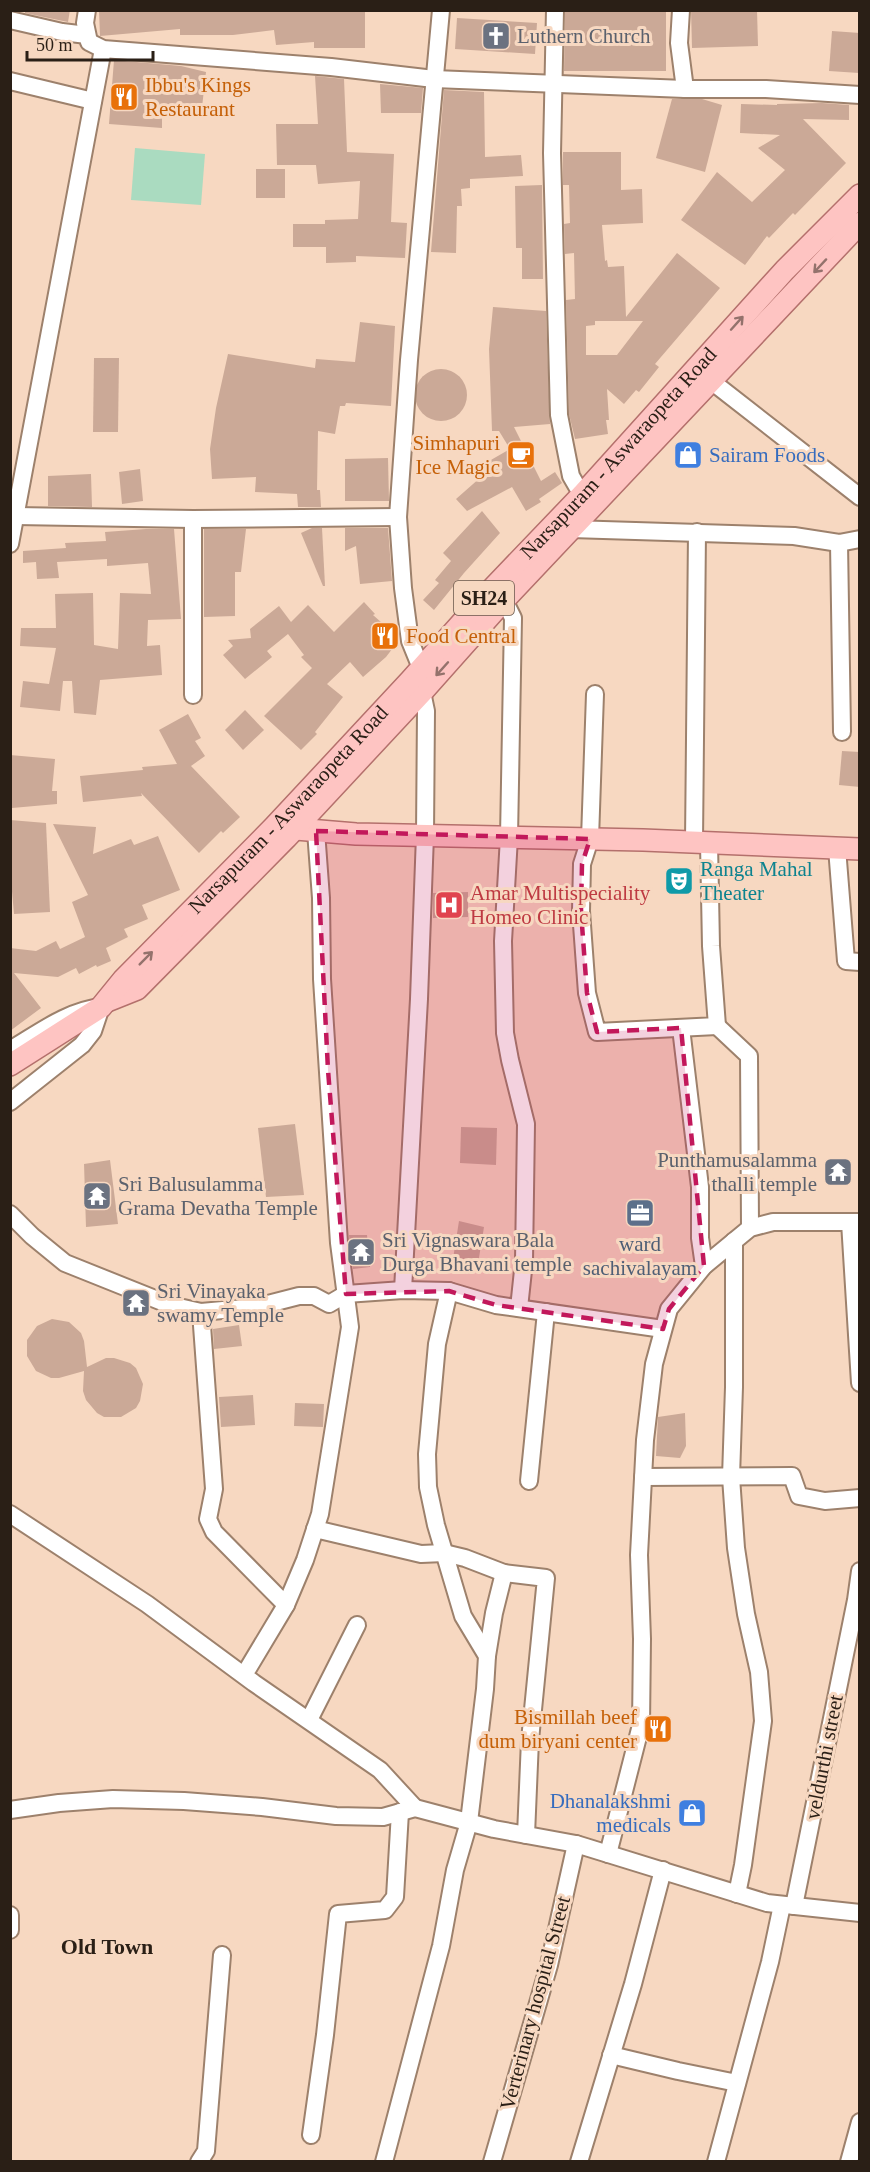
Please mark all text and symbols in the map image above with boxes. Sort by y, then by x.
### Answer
church icon: Luthern Church [480,20,512,52]
scale bar [27,24,153,62]
place label: Luthern Church [517,24,651,48]
text: 50 m [36,35,73,55]
place label: Ibbu's Kings Restaurant [145,73,251,121]
restaurant icon: Ibbu's Kings Restaurant [108,81,140,113]
one-way arrow [813,258,827,273]
one-way arrow [730,316,744,331]
street label: Narsapuram - Aswaraopeta Road [515,342,722,564]
place label: Simhapuri Ice Magic [413,431,500,479]
cafe icon: Simhapuri Ice Magic [505,439,537,471]
shop icon: Sairam Foods [672,439,704,471]
place label: Sairam Foods [709,443,825,467]
road number: SH24 [454,581,514,615]
restaurant icon: Food Central [369,620,401,652]
place label: Food Central [406,624,516,648]
one-way arrow [435,661,449,676]
street label: Narsapuram - Aswaraopeta Road [183,700,393,919]
place label: Ranga Mahal Theater [700,857,813,905]
theatre icon: Ranga Mahal Theater [663,865,695,897]
place label: Amar Multispeciality Homeo Clinic [470,881,651,929]
hospital icon: Amar Multispeciality Homeo Clinic [433,889,465,921]
one-way arrow [139,950,153,965]
place label: Punthamusalamma thalli temple [657,1148,818,1196]
temple icon: Punthamusalamma thalli temple [822,1156,854,1188]
place label: Sri Balusulamma Grama Devatha Temple [118,1172,318,1220]
temple icon: Sri Balusulamma Grama Devatha Temple [81,1180,113,1212]
office icon: ward sachivalayam [624,1197,656,1229]
place label: Sri Vignaswara Bala Durga Bhavani temple [382,1228,572,1276]
place label: ward sachivalayam [583,1232,697,1280]
temple icon: Sri Vignaswara Bala Durga Bhavani temple [345,1236,377,1268]
place label: Sri Vinayaka swamy Temple [157,1279,284,1327]
temple icon: Sri Vinayaka swamy Temple [120,1287,152,1319]
street label: veldurthi street [800,1692,848,1821]
place label: Bismillah beef dum biryani center [478,1705,637,1753]
restaurant icon: Bismillah beef dum biryani center [642,1713,674,1745]
place label: Dhanalakshmi medicals [550,1789,671,1837]
shop icon: Dhanalakshmi medicals [676,1797,708,1829]
street label: Verterinary hospital Street [495,1893,575,2113]
district label: Old Town [61,1934,153,1959]

